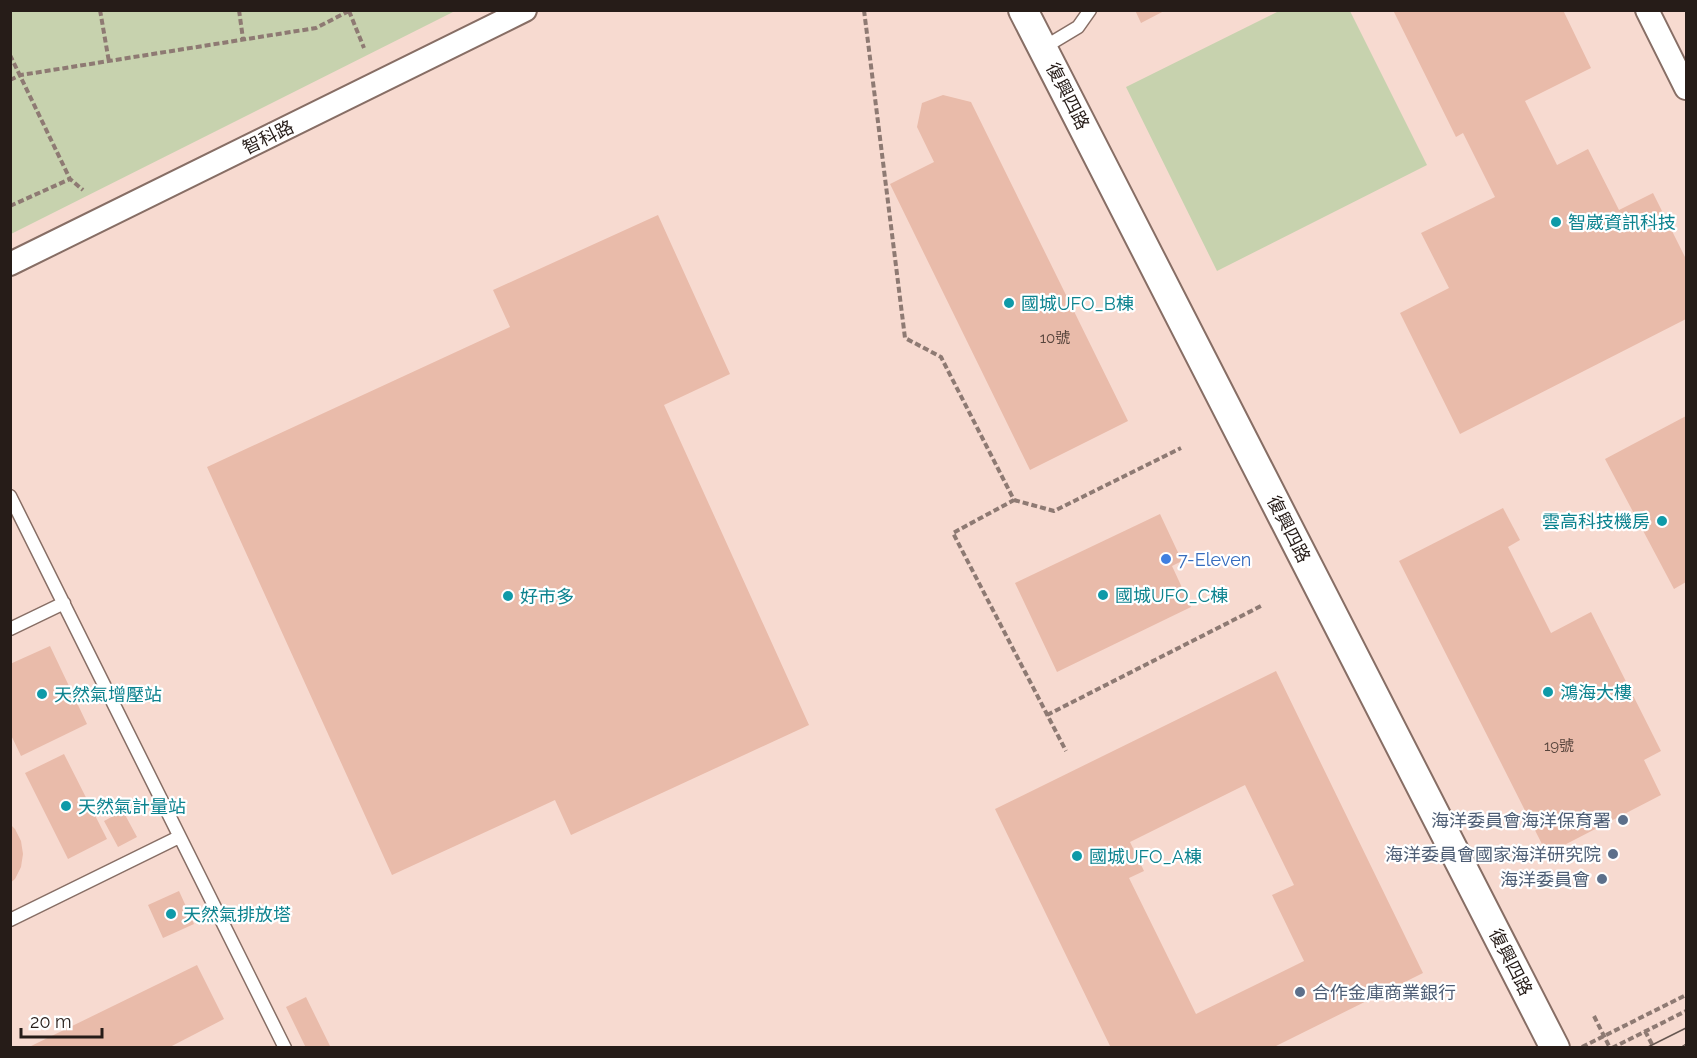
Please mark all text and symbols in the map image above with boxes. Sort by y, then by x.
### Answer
street label: 復興四路 [1042,59,1094,133]
street label: 智科路 [239,116,297,158]
place label: 智崴資訊科技 [1568,212,1676,233]
marker: 智崴資訊科技 [1549,215,1563,229]
place label: 國城UFO_B棟 [1021,293,1134,314]
marker: 國城UFO_B棟 [1002,296,1016,310]
house number: 10號 [1040,329,1070,347]
street label: 復興四路 [1263,492,1315,566]
place label: 雲高科技機房 [1542,511,1650,532]
marker: 雲高科技機房 [1655,514,1669,528]
place label: 7-Eleven [1178,549,1251,570]
marker: 7-Eleven [1159,552,1173,566]
place label: 國城UFO_C棟 [1115,585,1228,606]
place label: 好市多 [520,586,574,607]
marker: 國城UFO_C棟 [1096,588,1110,602]
marker: 好市多 [501,589,515,603]
place label: 鴻海大樓 [1560,682,1632,703]
place label: 天然氣增壓站 [54,684,162,705]
marker: 鴻海大樓 [1541,685,1555,699]
marker: 天然氣增壓站 [35,687,49,701]
house number: 19號 [1544,737,1574,755]
place label: 天然氣計量站 [78,796,186,817]
marker: 天然氣計量站 [59,799,73,813]
place label: 海洋委員會海洋保育署 [1431,810,1611,831]
marker: 海洋委員會海洋保育署 [1616,813,1630,827]
place label: 海洋委員會國家海洋研究院 [1385,844,1601,865]
place label: 國城UFO_A棟 [1089,846,1202,867]
marker: 海洋委員會國家海洋研究院 [1606,847,1620,861]
marker: 國城UFO_A棟 [1070,849,1084,863]
place label: 海洋委員會 [1500,869,1590,890]
marker: 海洋委員會 [1595,872,1609,886]
place label: 天然氣排放塔 [183,904,291,925]
marker: 天然氣排放塔 [164,907,178,921]
street label: 復興四路 [1485,925,1537,999]
place label: 合作金庫商業銀行 [1312,982,1456,1003]
marker: 合作金庫商業銀行 [1293,985,1307,999]
scale bar [21,1001,102,1039]
text: 20 m [30,1011,72,1032]

